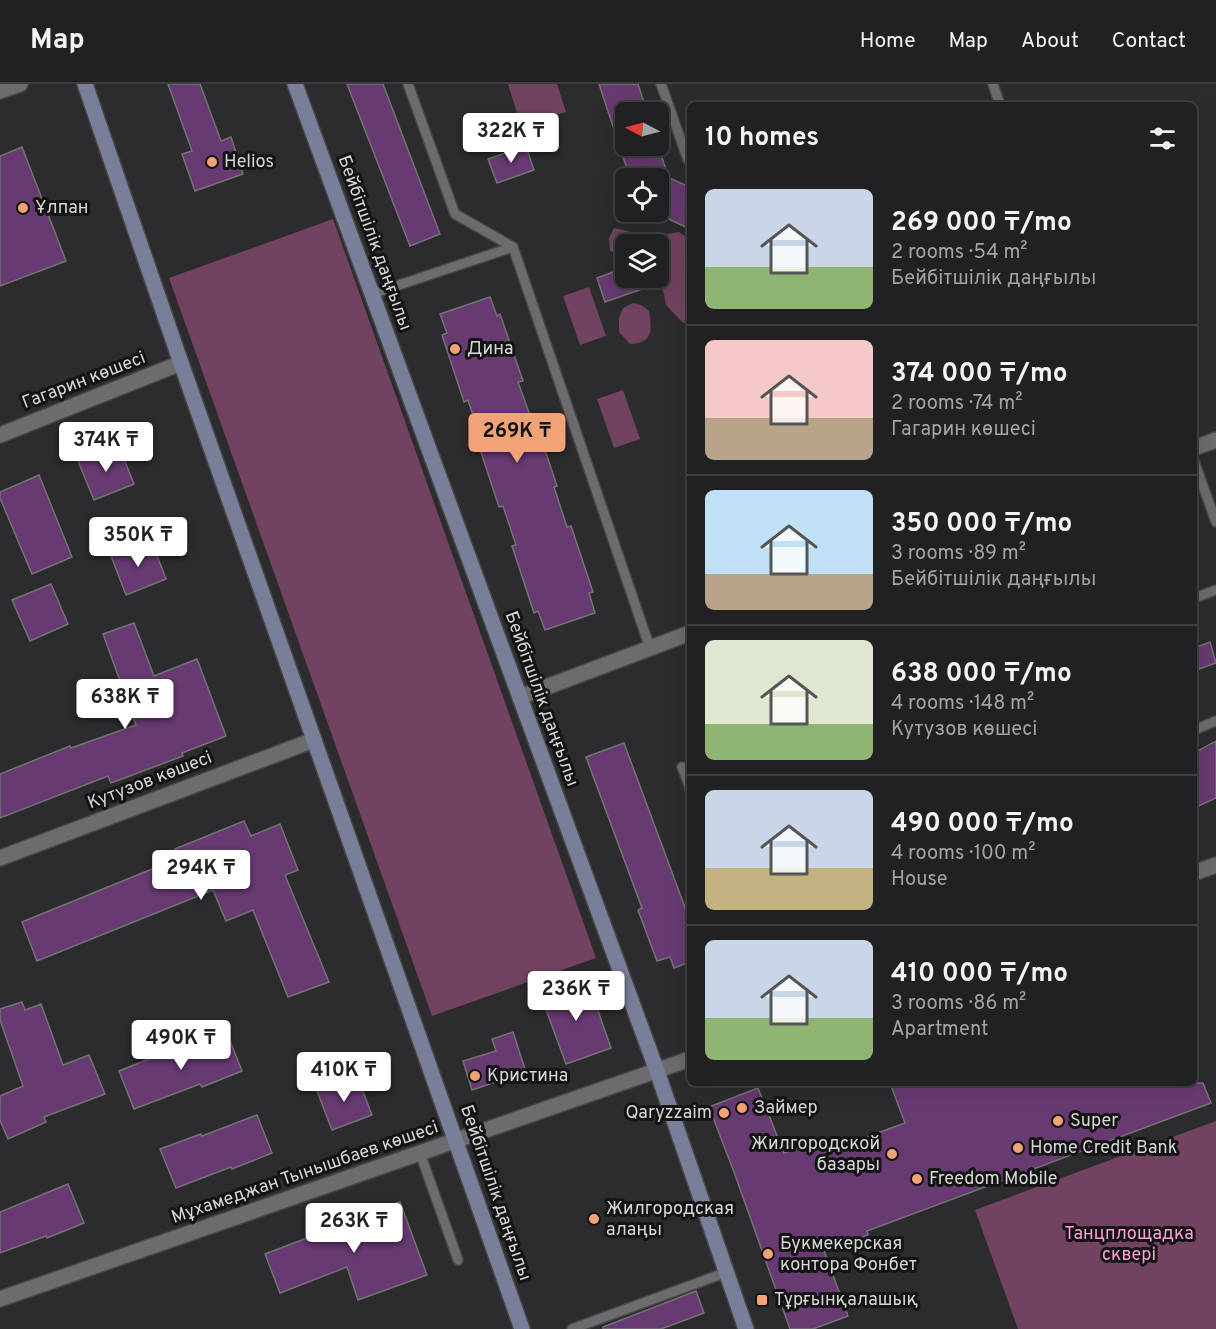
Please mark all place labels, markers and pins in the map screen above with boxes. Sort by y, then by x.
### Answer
pin: 322K ₸ [462,113,560,164]
place label: Helios [224,151,274,174]
marker: Helios [205,155,219,169]
place label: Ұлпан [35,197,89,220]
marker: Ұлпан [16,201,30,215]
place label: Дина [467,338,513,361]
marker: Дина [448,342,462,356]
pin: 269K ₸ [468,413,566,464]
pin: 374K ₸ [57,422,155,473]
pin: 350K ₸ [89,517,187,568]
pin: 638K ₸ [76,679,174,730]
pin: 294K ₸ [152,850,250,901]
pin: 236K ₸ [527,971,625,1022]
pin: 490K ₸ [132,1020,230,1071]
pin: 410K ₸ [295,1052,393,1103]
place label: Кристина [487,1065,568,1088]
marker: Кристина [468,1069,482,1083]
place label: Займер [754,1097,818,1120]
marker: Займер [735,1101,749,1115]
place label: Qaryzzaim [626,1102,712,1125]
marker: Qaryzzaim [717,1106,731,1120]
place label: Super [1070,1110,1118,1133]
marker: Super [1051,1114,1065,1128]
place label: Жилгородской базары [751,1133,880,1177]
place label: Home Credit Bank [1030,1137,1177,1160]
marker: Home Credit Bank [1011,1141,1025,1155]
marker: Жилгородской базары [885,1147,899,1161]
place label: Freedom Mobile [929,1168,1058,1191]
marker: Freedom Mobile [910,1172,924,1186]
place label: Жилгородская алаңы [606,1198,734,1242]
pin: 263K ₸ [305,1203,403,1254]
marker: Жилгородская алаңы [587,1212,601,1226]
place label: Букмекерская контора Фонбет [780,1233,917,1277]
marker: Букмекерская контора Фонбет [761,1247,775,1261]
place label: Тұрғынқалашық [774,1289,918,1312]
marker: Тұрғынқалашық [755,1293,769,1307]

